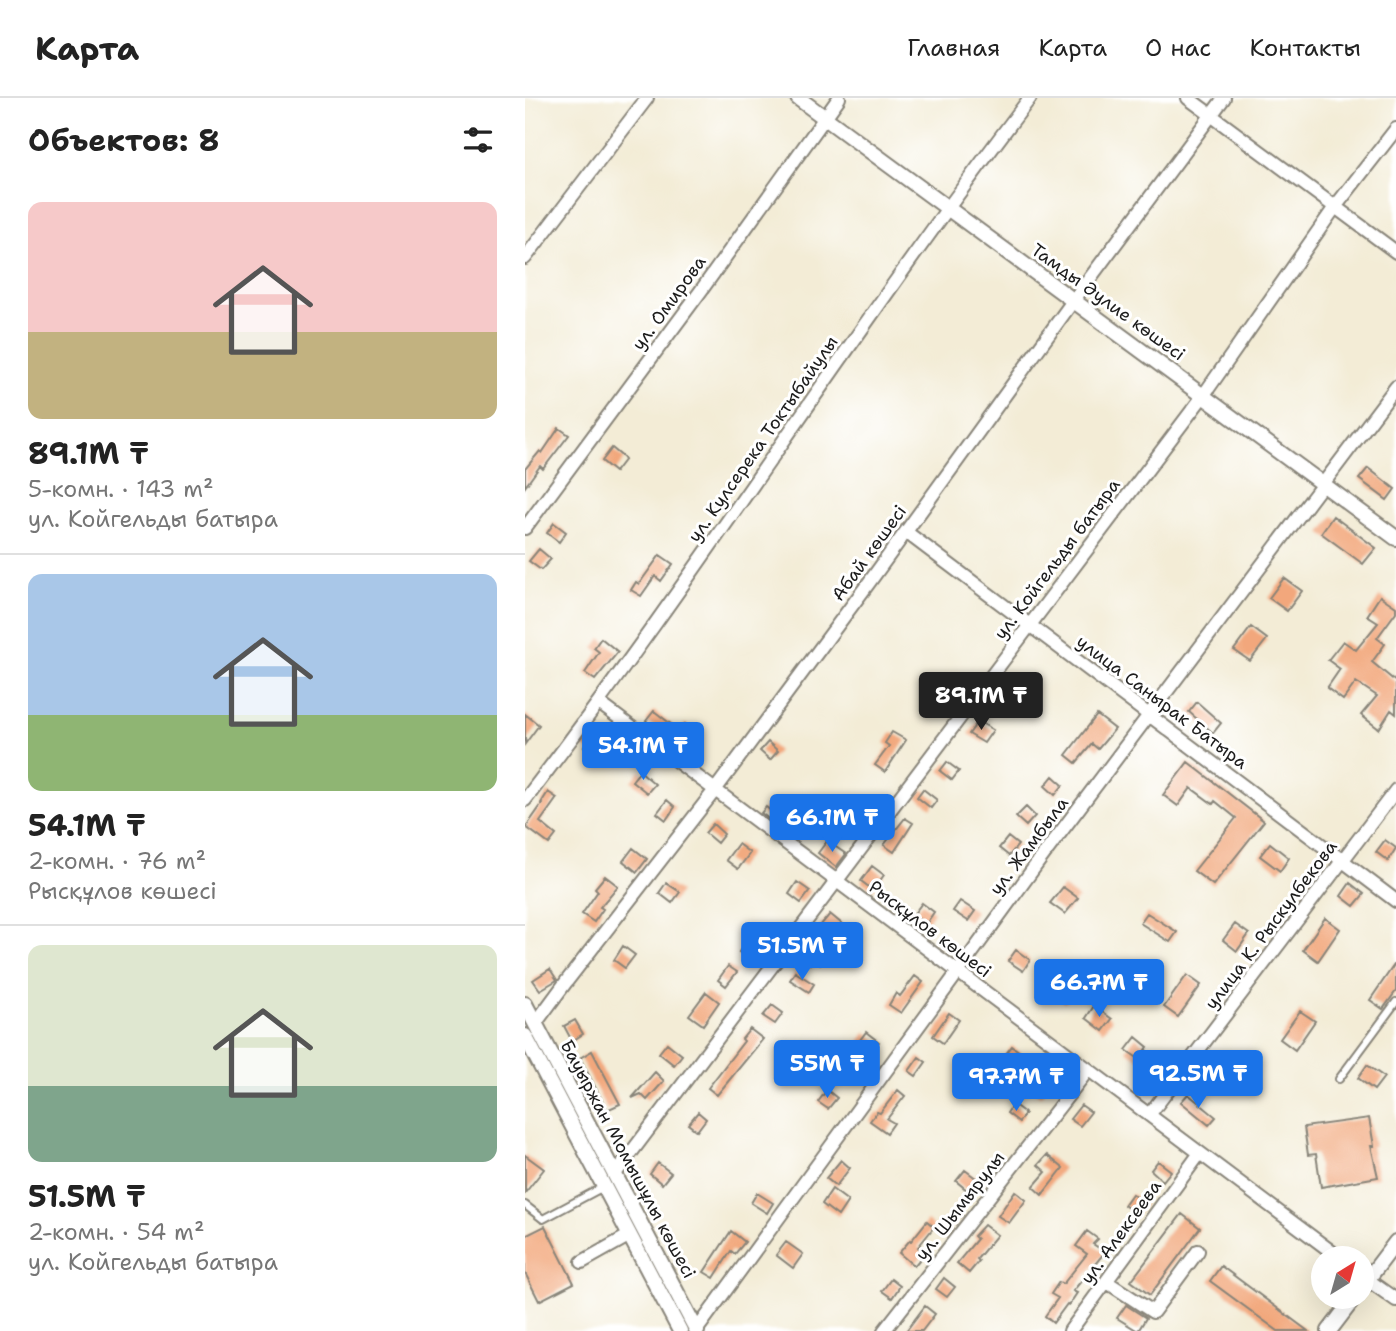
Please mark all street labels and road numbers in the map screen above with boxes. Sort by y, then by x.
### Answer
street label: Тамды Әулие көшесі [1026,238,1190,366]
street label: ул. Омирова [627,251,711,355]
street label: ул. Кулсерека Токтыбайулы [682,331,844,547]
street label: ул. Койгельды батыра [989,474,1125,644]
street label: Абай көшесі [826,500,912,606]
street label: улица Санырак Батыра [1071,630,1253,774]
street label: ул. Жамбыла [984,792,1074,900]
street label: улица К. Рыскулбекова [1199,836,1343,1014]
street label: Рысқұлов көшесі [864,875,996,983]
street label: Бауыржан Момышұлы көшесі [555,1036,701,1282]
street label: ул. Шымырулы [910,1147,1010,1265]
street label: ул. Алексеева [1075,1175,1167,1289]

